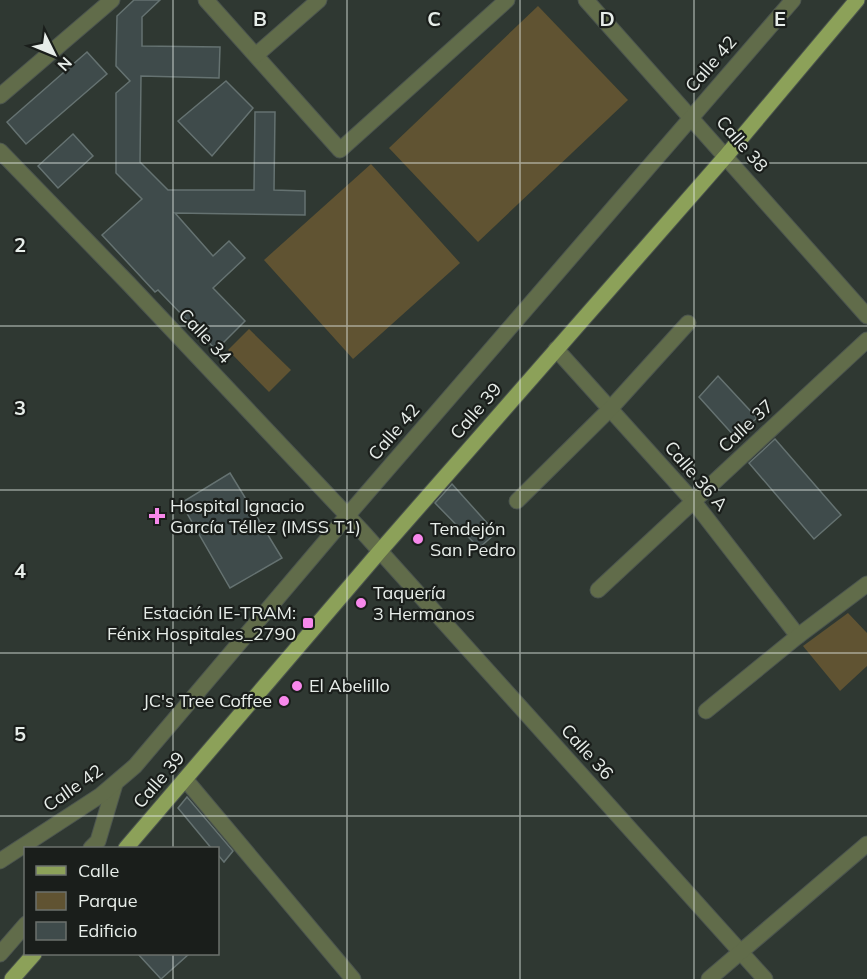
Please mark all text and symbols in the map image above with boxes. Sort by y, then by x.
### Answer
text: B [253,6,267,31]
text: C [427,6,441,31]
text: D [599,6,615,31]
text: E [774,6,786,31]
north arrow [24,24,84,84]
street label: Calle 42 [680,31,741,97]
text: N [54,53,76,75]
street label: Calle 38 [712,111,773,177]
text: 2 [14,232,26,257]
street label: Calle 34 [174,303,237,368]
street label: Calle 39 [445,378,506,444]
street label: Calle 37 [713,394,778,457]
text: 3 [14,395,26,420]
street label: Calle 42 [363,399,424,465]
street label: Calle 36 A [660,436,733,515]
place label: Hospital Ignacio García Téllez (IMSS T1) [170,494,361,538]
marker: Hospital Ignacio García Téllez (IMSS T1) [148,507,166,525]
place label: Tendejón San Pedro [430,517,516,561]
marker: Tendejón San Pedro [411,532,425,546]
text: 4 [14,558,26,583]
place label: Taquería 3 Hermanos [373,581,475,625]
marker: Taquería 3 Hermanos [354,596,368,610]
place label: Estación IE-TRAM: Fénix Hospitales_2790 [107,601,296,645]
marker: Estación IE-TRAM: Fénix Hospitales_2790 [301,616,315,630]
place label: El Abelillo [309,674,390,697]
marker: El Abelillo [290,679,304,693]
place label: JC's Tree Coffee [143,689,272,712]
marker: JC's Tree Coffee [277,694,291,708]
street label: Calle 36 [556,719,618,784]
text: 5 [14,721,26,746]
street label: Calle 39 [128,747,189,813]
street label: Calle 42 [38,759,107,816]
legend [24,847,219,955]
text: Calle [78,859,119,882]
text: Parque [78,889,137,912]
text: Edificio [78,919,137,942]

